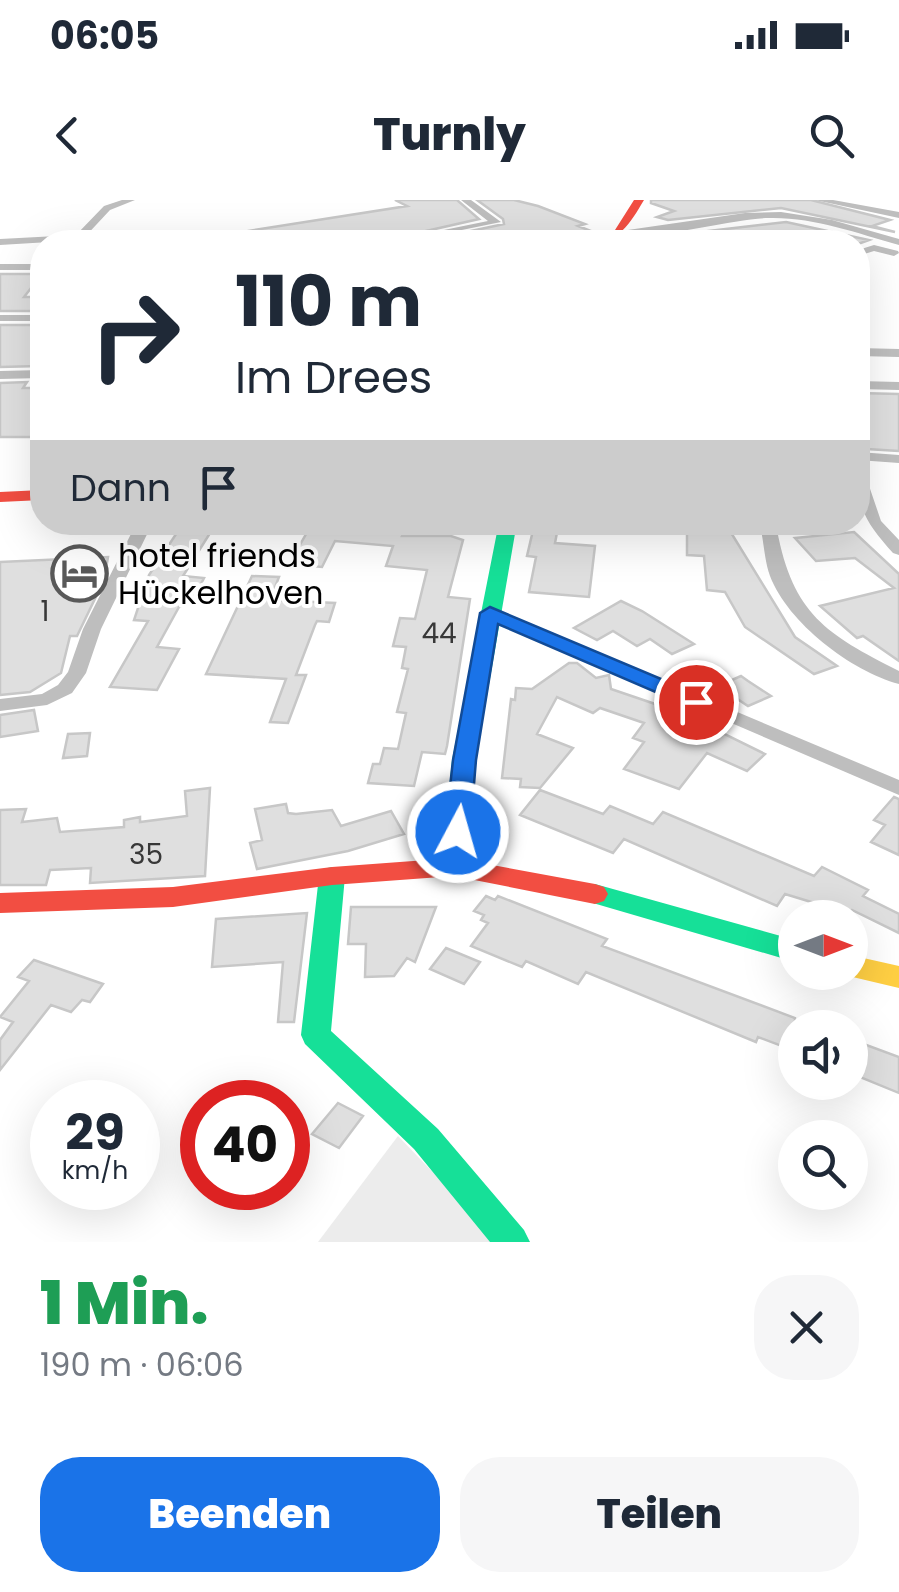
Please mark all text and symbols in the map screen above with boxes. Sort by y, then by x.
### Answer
text: 06:05 [50,9,159,62]
text: Turnly [373,103,526,166]
icon: back [40,108,95,163]
icon: search [804,108,859,163]
text: 110 m [235,252,422,351]
icon: right [70,270,200,400]
text: Im Drees [235,346,432,409]
icon: arrive [191,460,246,515]
text: Dann [70,461,171,514]
place label: hotel friends Hückelhoven [118,533,323,615]
hotel icon: hotel friends Hückelhoven [49,544,109,604]
house number: 1 [41,592,49,631]
house number: 44 [421,614,457,653]
pin [654,660,739,745]
icon: arrive [669,675,724,730]
position arrow [406,780,510,884]
house number: 35 [129,835,163,874]
north arrow [778,900,868,990]
map controls [778,900,868,1210]
button: sound [778,1010,868,1100]
speed limit sign: 40 [180,1080,310,1210]
text: 29 [65,1097,125,1168]
button: search [778,1120,868,1210]
text: km/h [62,1153,128,1188]
text: 1 Min. [40,1261,208,1345]
button: close [754,1275,859,1380]
text: 190 m · 06:06 [40,1342,244,1387]
button: Beenden [40,1457,440,1572]
button: Teilen [460,1457,859,1572]

